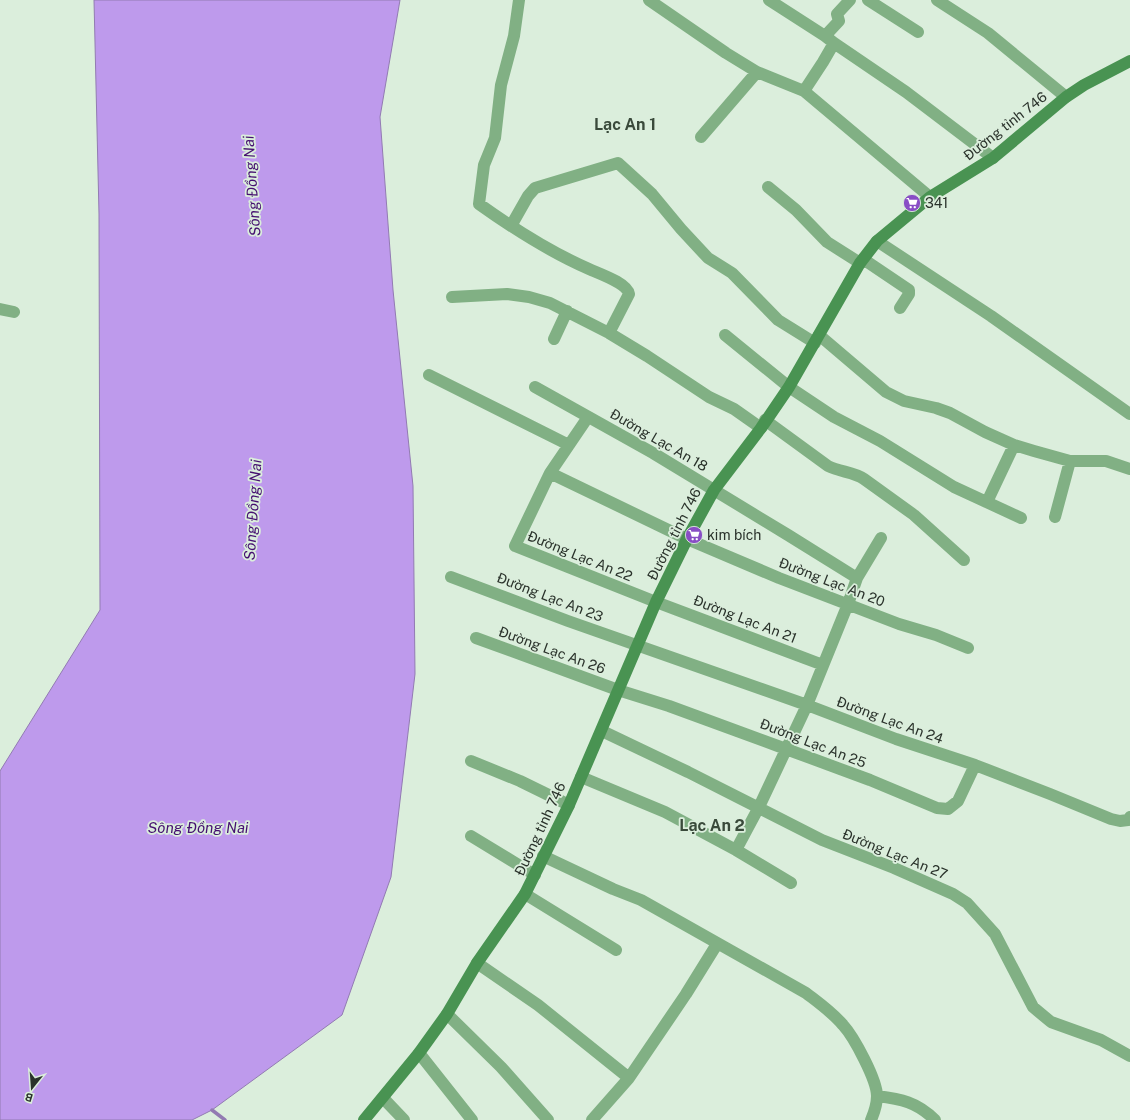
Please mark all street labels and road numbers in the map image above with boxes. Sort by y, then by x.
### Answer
street label: Đường tỉnh 746 [960,88,1050,164]
street label: Đường Lạc An 18 [607,406,711,474]
street label: Đường tỉnh 746 [644,485,704,583]
street label: Đường Lạc An 22 [525,528,635,584]
street label: Đường Lạc An 20 [777,554,887,610]
street label: Đường Lạc An 23 [495,569,606,625]
street label: Đường Lạc An 21 [691,592,799,646]
street label: Đường Lạc An 26 [496,623,608,677]
street label: Đường Lạc An 24 [834,693,946,747]
street label: Đường Lạc An 25 [758,715,868,771]
street label: Đường tỉnh 746 [511,779,569,878]
street label: Đường Lạc An 27 [840,826,950,882]

